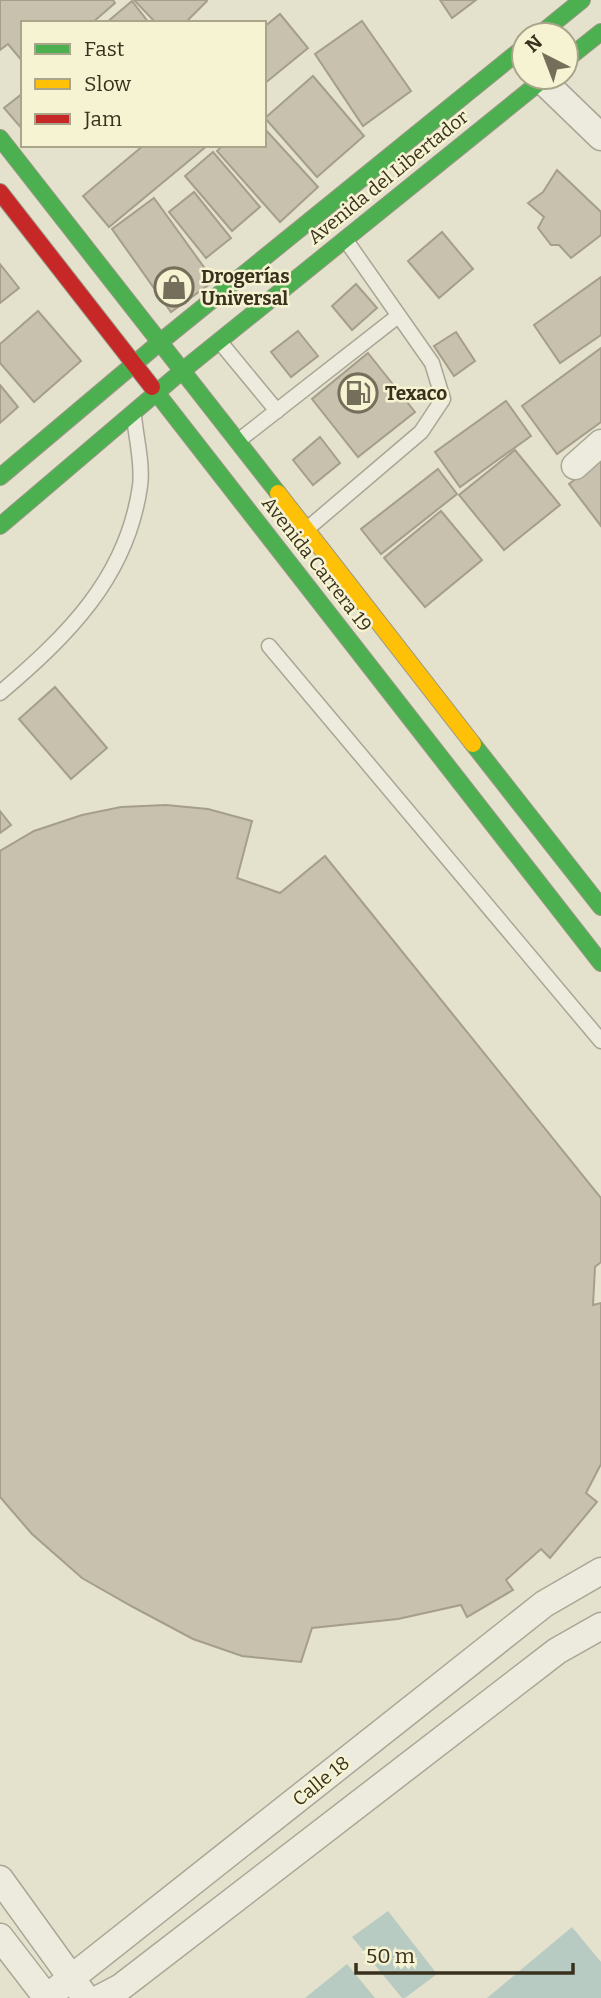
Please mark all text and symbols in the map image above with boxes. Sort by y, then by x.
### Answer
legend [21,21,266,147]
north arrow [510,21,580,91]
text: N [521,30,547,57]
text: Fast [84,36,125,62]
text: Slow [84,71,131,97]
street label: Avenida del Libertador [303,105,473,249]
text: Jam [83,106,122,132]
place label: Drogerías Universal [201,265,290,310]
shop icon: Drogerías Universal [153,266,195,308]
fuel station icon: Texaco [337,372,379,414]
place label: Texaco [385,382,447,405]
street label: Avenida Carrera 19 [257,492,377,636]
street label: Calle 18 [288,1751,354,1811]
scale bar [356,1932,573,1976]
text: 50 m [366,1943,415,1969]

